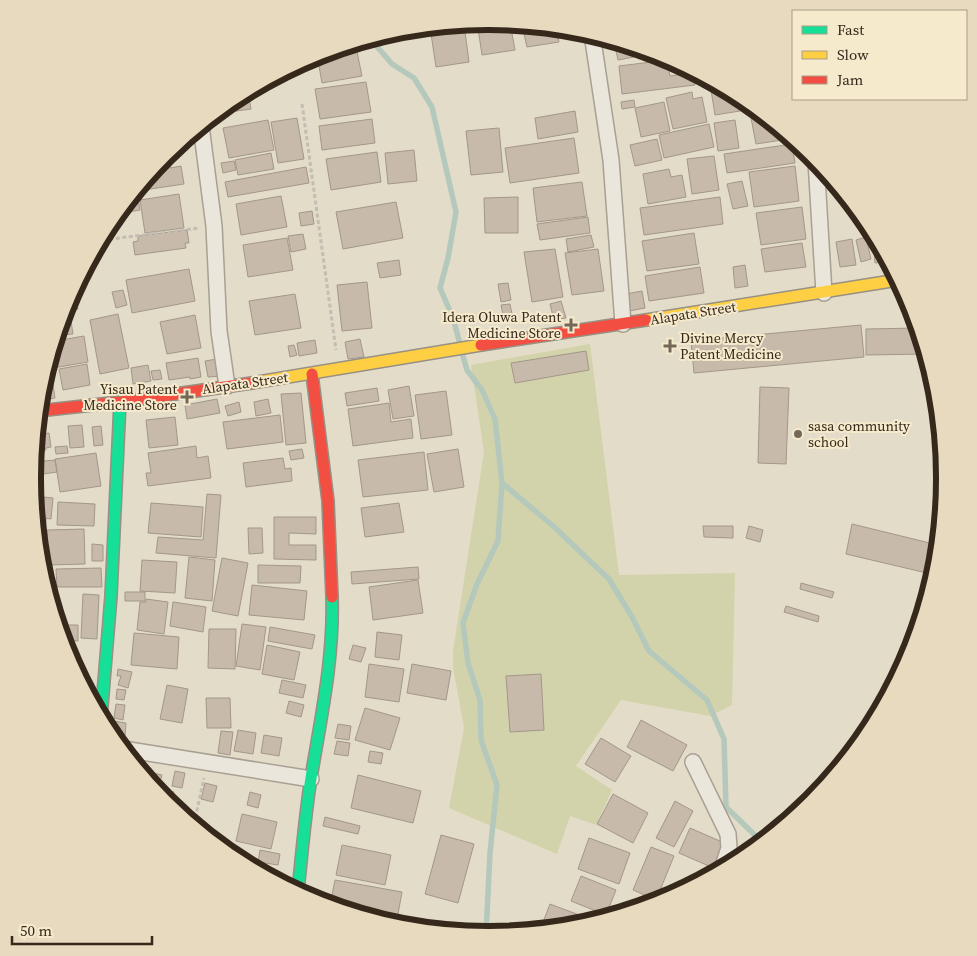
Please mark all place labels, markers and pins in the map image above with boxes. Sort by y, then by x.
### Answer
place label: Idera Oluwa Patent Medicine Store [442,307,561,343]
marker: Idera Oluwa Patent Medicine Store [565,319,577,331]
place label: Divine Mercy Patent Medicine [680,328,782,364]
marker: Divine Mercy Patent Medicine [664,340,676,352]
place label: Yisau Patent Medicine Store [83,379,177,415]
marker: Yisau Patent Medicine Store [181,391,193,403]
place label: sasa community school [808,416,911,452]
marker: sasa community school [792,428,804,440]

